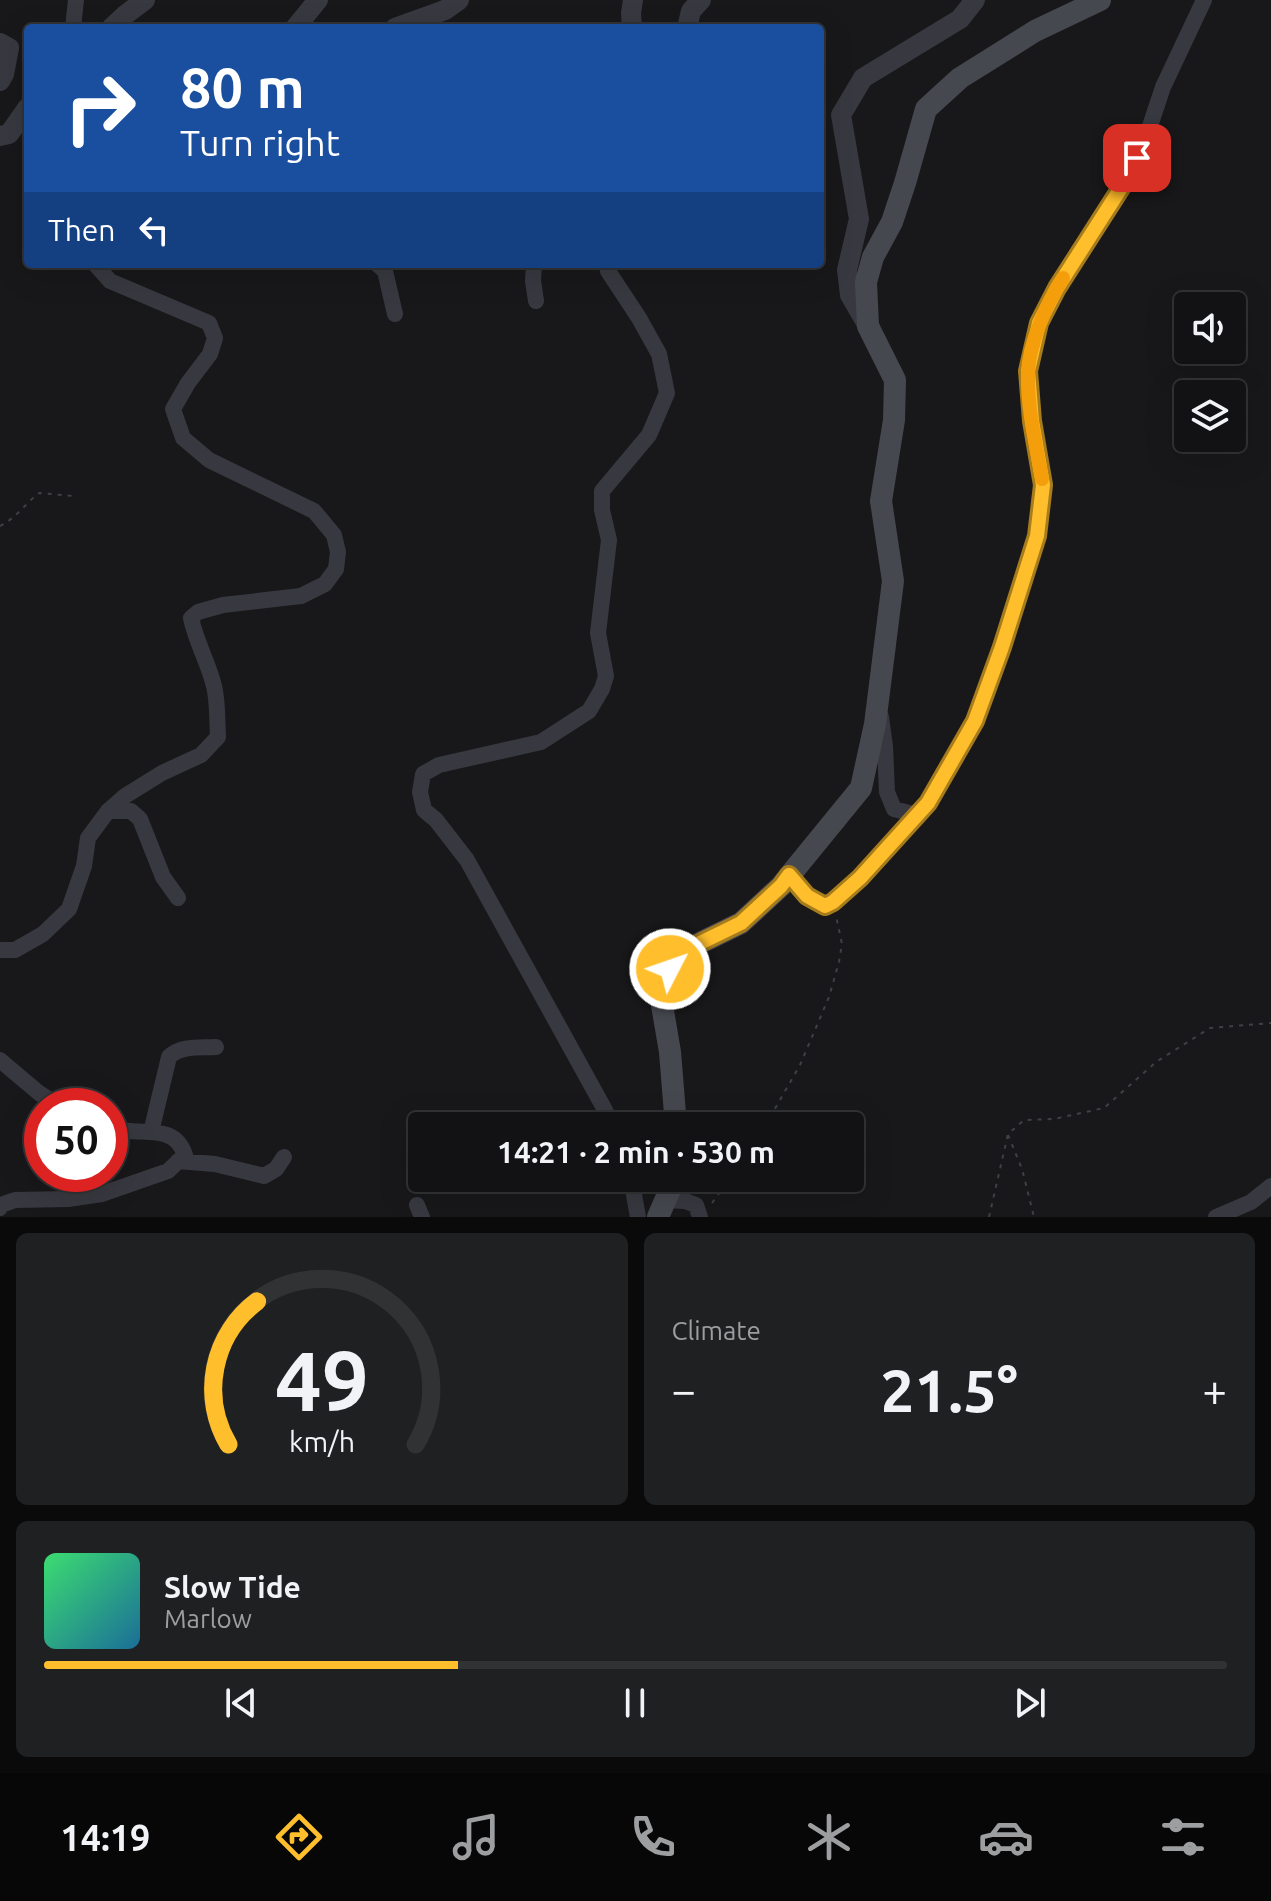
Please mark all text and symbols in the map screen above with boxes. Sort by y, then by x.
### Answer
icon: right [48,56,152,160]
text: 80 m [180,56,305,119]
text: Turn right [180,122,340,163]
pin [1103,124,1171,192]
icon: arrive [1115,136,1159,180]
icon: left [132,208,176,252]
text: Then [48,213,116,247]
map controls [1174,292,1246,452]
button: sound [1174,292,1246,364]
button: layers [1174,380,1246,452]
position arrow [628,927,712,1011]
speed limit sign: 50 [24,1088,128,1192]
text: 14:21 · 2 min · 530 m [497,1135,775,1169]
text: Climate [672,1316,761,1345]
text: 49 [275,1333,369,1427]
text: 21.5° [881,1356,1018,1423]
text: − [672,1365,696,1414]
text: + [1202,1365,1227,1414]
text: km/h [289,1425,355,1457]
text: Slow Tide [164,1570,301,1604]
text: Marlow [164,1604,252,1633]
icon: previous [219,1681,263,1725]
icon: pause [613,1681,657,1725]
icon: next [1008,1681,1052,1725]
icon: directions [271,1809,327,1865]
icon: music [448,1809,504,1865]
icon: phone [625,1809,681,1865]
icon: climate [801,1809,857,1865]
icon: car [978,1809,1034,1865]
icon: filters [1155,1809,1211,1865]
text: 14:19 [60,1817,150,1858]

